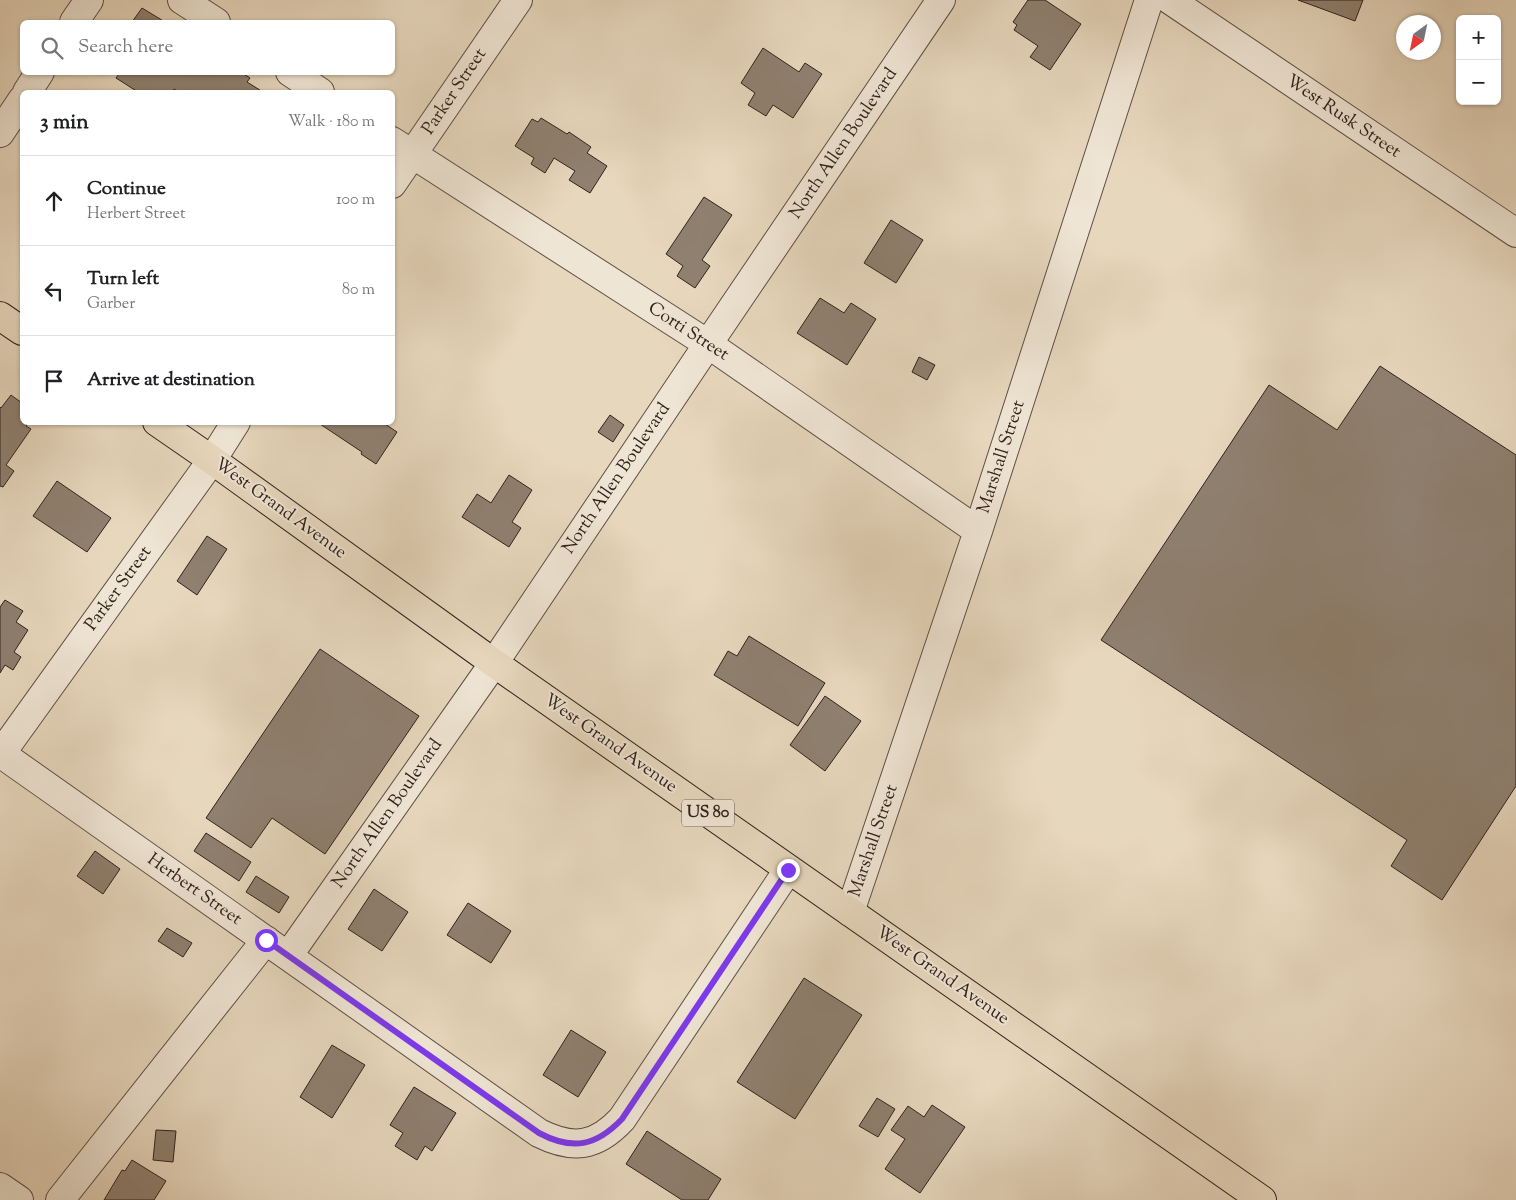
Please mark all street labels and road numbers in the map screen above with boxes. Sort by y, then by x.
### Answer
street label: Parker Street [416,43,494,141]
street label: North Allen Boulevard [784,63,904,225]
street label: West Rusk Street [1280,69,1406,165]
street label: Corti Street [642,296,734,368]
street label: Marshall Street [971,397,1033,517]
street label: North Allen Boulevard [557,398,677,560]
street label: West Grand Avenue [208,452,352,566]
street label: Parker Street [79,541,159,637]
street label: West Grand Avenue [538,688,682,800]
street label: North Allen Boulevard [326,734,450,894]
street label: Marshall Street [843,781,905,901]
road number: US 80 [682,800,734,826]
street label: Herbert Street [141,848,247,932]
street label: West Grand Avenue [870,920,1014,1032]

